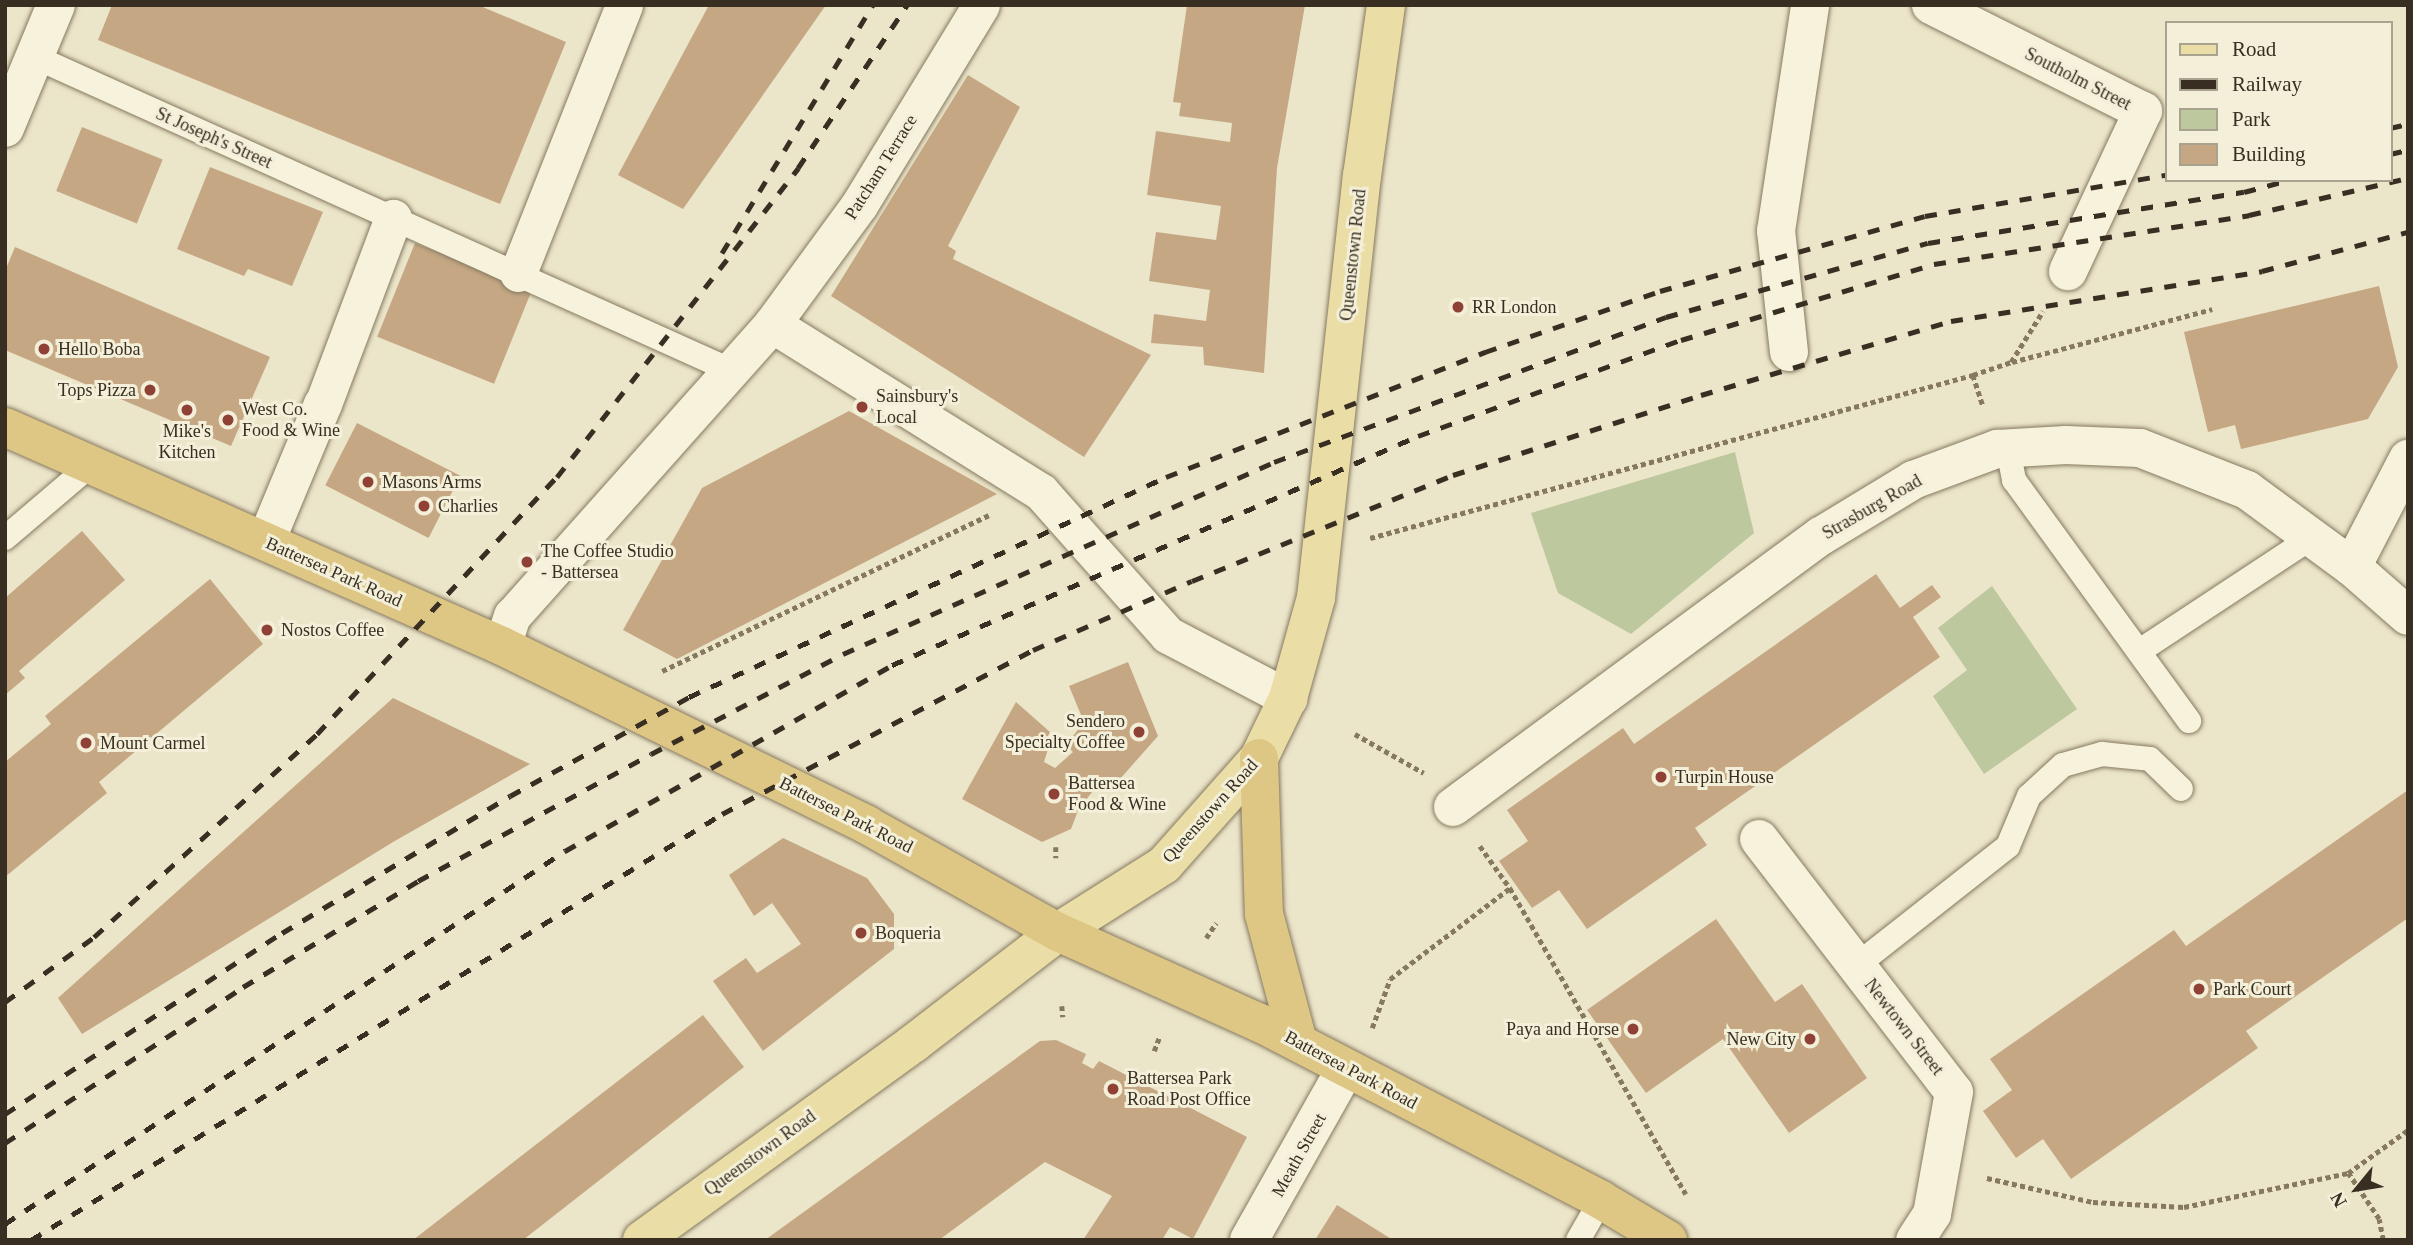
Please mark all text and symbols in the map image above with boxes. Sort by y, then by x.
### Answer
legend [2164,21,2392,182]
text: Road [2232,37,2276,61]
street label: Southolm Street [2021,43,2135,115]
text: Railway [2232,72,2302,96]
street label: St Joseph's Street [152,103,276,173]
text: Park [2232,107,2271,131]
street label: Patcham Terrace [840,110,922,224]
text: Building [2232,142,2306,166]
street label: Queenstown Road [1335,188,1371,322]
place label: RR London [1472,296,1557,318]
marker: RR London [1450,299,1466,315]
place label: Hello Boba [58,338,140,360]
marker: Hello Boba [36,341,52,357]
place label: Tops Pizza [58,379,136,401]
marker: Tops Pizza [142,382,158,398]
place label: Sainsbury's Local [876,386,958,428]
place label: West Co. Food & Wine [242,399,340,442]
marker: Sainsbury's Local [854,399,870,415]
marker: Mike's Kitchen [179,402,195,418]
marker: West Co. Food & Wine [220,412,236,428]
place label: Mike's Kitchen [159,421,215,464]
street label: Strasburg Road [1818,470,1926,544]
place label: Masons Arms [382,471,483,493]
marker: Masons Arms [360,474,376,490]
place label: Charlies [438,495,498,517]
marker: Charlies [416,498,432,514]
street label: Battersea Park Road [262,532,406,612]
place label: The Coffee Studio - Battersea [541,541,674,584]
marker: The Coffee Studio - Battersea [519,554,535,570]
place label: Nostos Coffee [281,619,384,641]
marker: Nostos Coffee [259,622,275,638]
place label: Sendero Specialty Coffee [1005,711,1125,754]
marker: Sendero Specialty Coffee [1131,724,1147,740]
place label: Mount Carmel [100,732,205,754]
marker: Mount Carmel [78,735,94,751]
street label: Queenstown Road [1158,755,1262,867]
place label: Turpin House [1675,766,1774,788]
marker: Turpin House [1653,769,1669,785]
street label: Battersea Park Road [776,772,916,858]
place label: Battersea Food & Wine [1068,773,1166,816]
marker: Battersea Food & Wine [1046,786,1062,802]
place label: Boqueria [875,922,941,944]
marker: Boqueria [853,925,869,941]
street label: Newtown Street [1860,974,1948,1080]
place label: Park Court [2213,978,2291,1000]
marker: Park Court [2191,981,2207,997]
place label: Paya and Horse [1506,1018,1619,1040]
marker: Paya and Horse [1625,1021,1641,1037]
street label: Battersea Park Road [1281,1026,1421,1114]
place label: New City [1727,1028,1796,1050]
marker: New City [1802,1031,1818,1047]
place label: Battersea Park Road Post Office [1127,1068,1251,1110]
marker: Battersea Park Road Post Office [1105,1081,1121,1097]
street label: Queenstown Road [700,1105,820,1201]
street label: Meath Street [1267,1109,1331,1201]
north arrow [2322,1154,2392,1224]
text: N [2326,1189,2351,1211]

